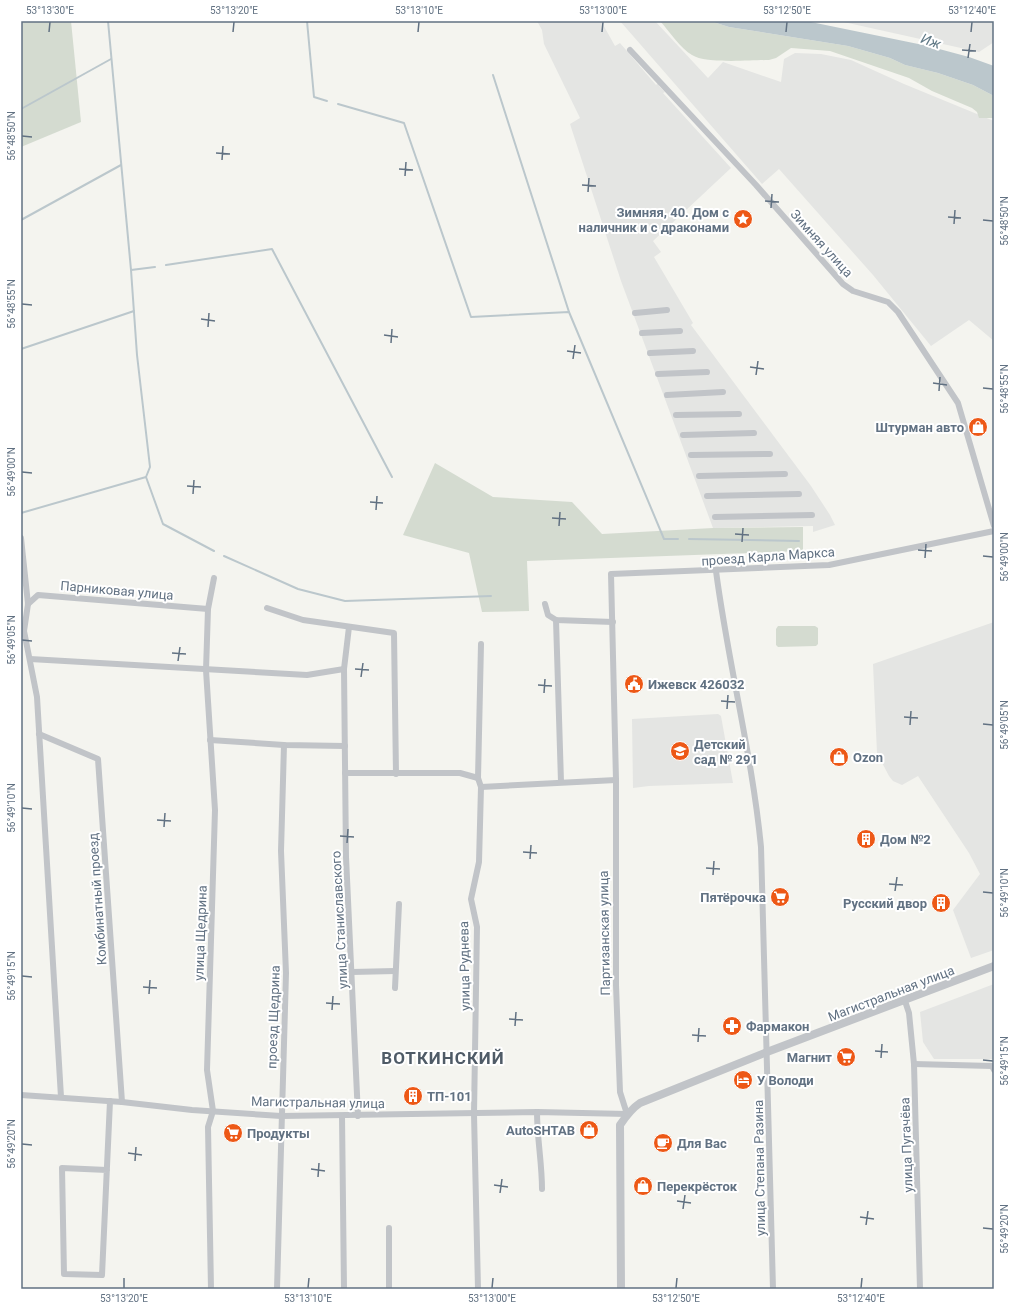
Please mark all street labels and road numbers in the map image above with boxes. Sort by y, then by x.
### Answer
street label: Зимняя улица [787,207,856,280]
street label: проезд Карла Маркса [701,544,835,569]
street label: Парниковая улица [60,578,174,603]
street label: Комбинатный проезд [85,832,110,966]
street label: улица Станиславского [328,851,351,989]
street label: Партизанская улица [596,870,613,996]
street label: улица Щедрина [191,885,210,981]
street label: улица Руднева [456,921,473,1011]
street label: Магистральная улица [826,962,956,1024]
street label: проезд Щедрина [264,965,283,1069]
street label: Магистральная улица [251,1094,385,1111]
street label: улица Пугачёва [897,1097,916,1193]
street label: улица Степана Разина [751,1100,768,1236]

